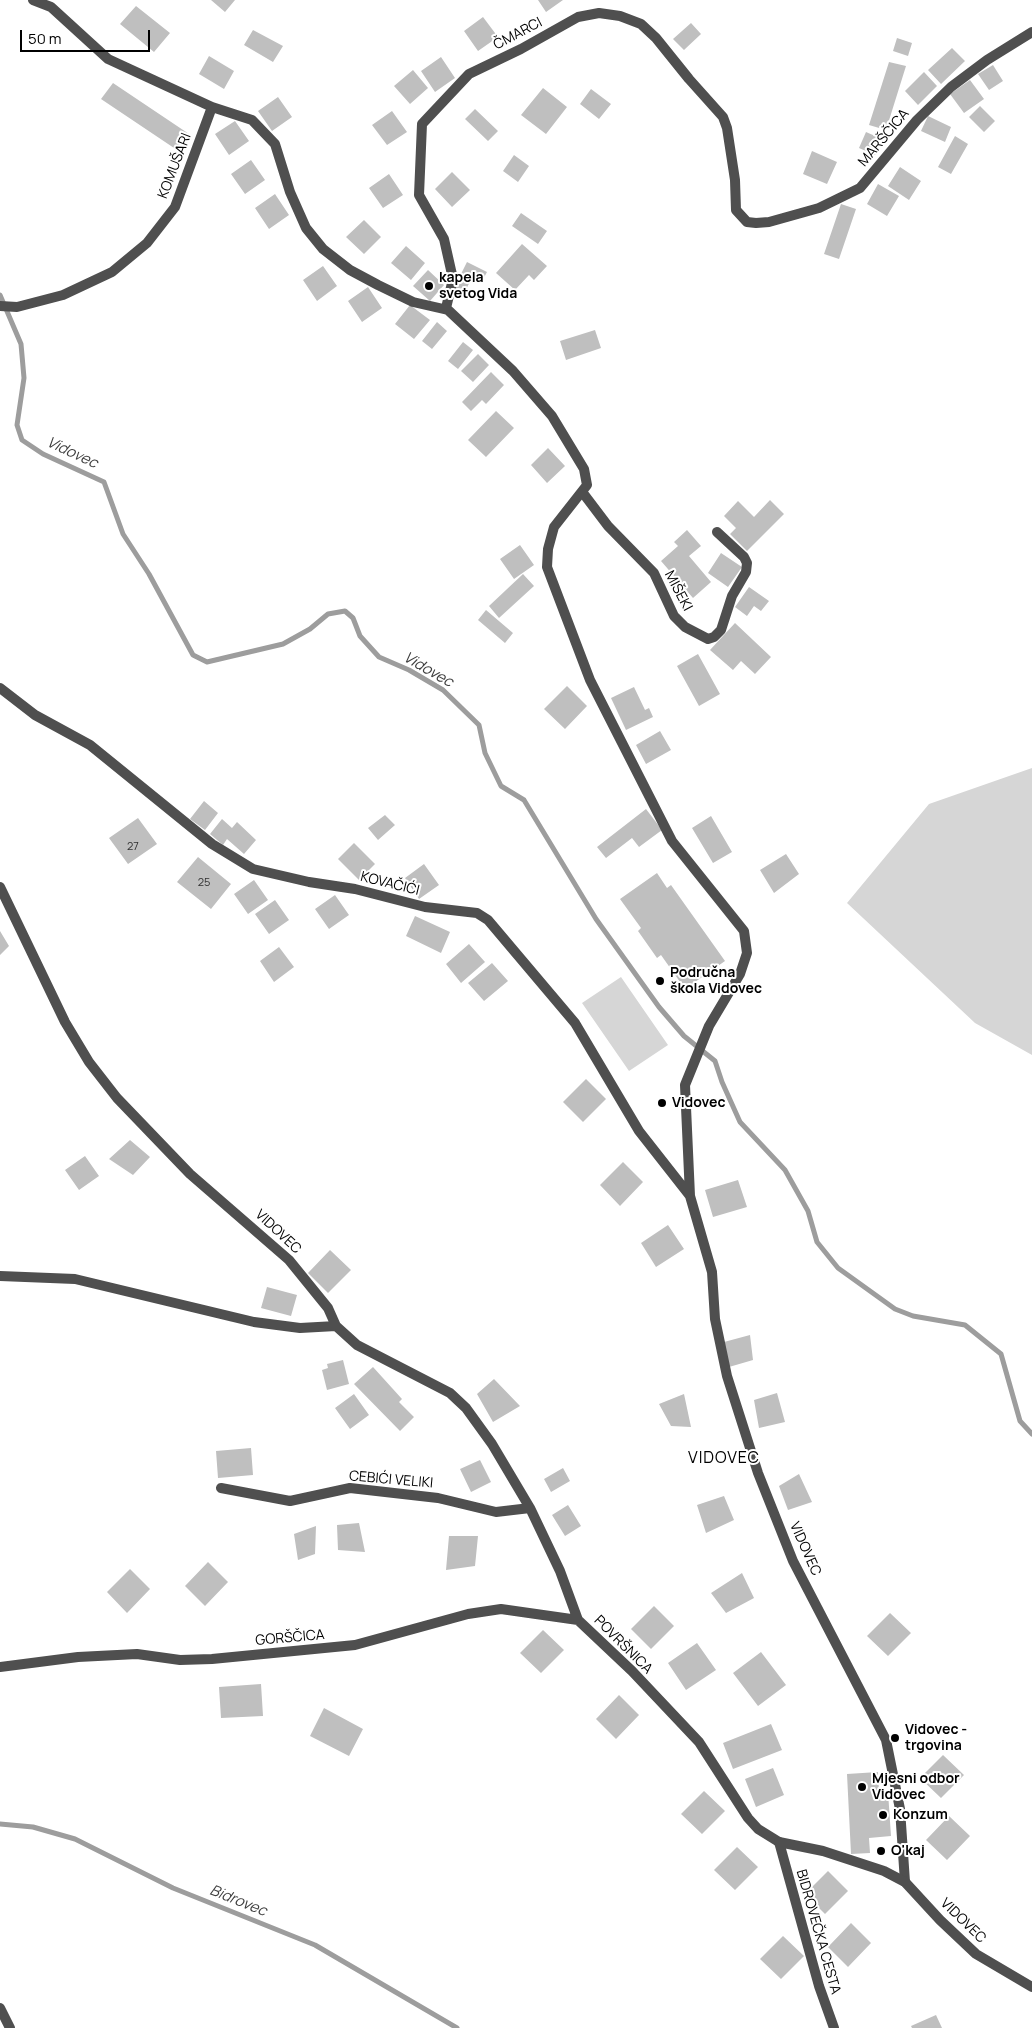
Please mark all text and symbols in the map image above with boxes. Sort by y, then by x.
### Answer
street label: ČMARCI [491,14,545,54]
scale bar [22,20,152,52]
text: 50 m [28,28,62,49]
street label: MARŠČICA [855,106,913,170]
street label: KOMUŠARI [155,131,195,201]
place label: kapela svetog Vida [439,270,517,302]
marker: kapela svetog Vida [423,280,435,292]
water label: Vidovec [44,433,100,473]
street label: MIŠEKI [660,568,696,614]
water label: Vidovec [400,649,456,691]
house number: 27 [127,840,139,854]
street label: KOVAČIĆI [359,869,421,899]
house number: 25 [198,876,210,890]
place label: Područna škola Vidovec [670,965,762,998]
marker: Područna škola Vidovec [654,975,666,987]
place label: Vidovec [672,1095,726,1111]
marker: Vidovec [656,1097,668,1109]
street label: VIDOVEC [251,1206,305,1258]
district label: VIDOVEC [687,1449,761,1469]
street label: CEBIĆI VELIKI [348,1468,434,1492]
street label: VIDOVEC [786,1520,824,1578]
street label: POVRŠNICA [590,1612,656,1678]
street label: GORŠČICA [255,1627,325,1649]
place label: Vidovec - trgovina [905,1722,967,1754]
marker: Vidovec - trgovina [889,1732,901,1744]
place label: Mjesni odbor Vidovec [872,1771,960,1804]
marker: Mjesni odbor Vidovec [856,1781,868,1793]
place label: Konzum [893,1807,948,1823]
marker: Konzum [877,1809,889,1821]
place label: O'kaj [891,1843,925,1859]
marker: O'kaj [875,1845,887,1857]
street label: BIDROVEČKA CESTA [792,1868,844,1996]
water label: Bidrovec [207,1881,269,1921]
street label: VIDOVEC [937,1895,989,1947]

